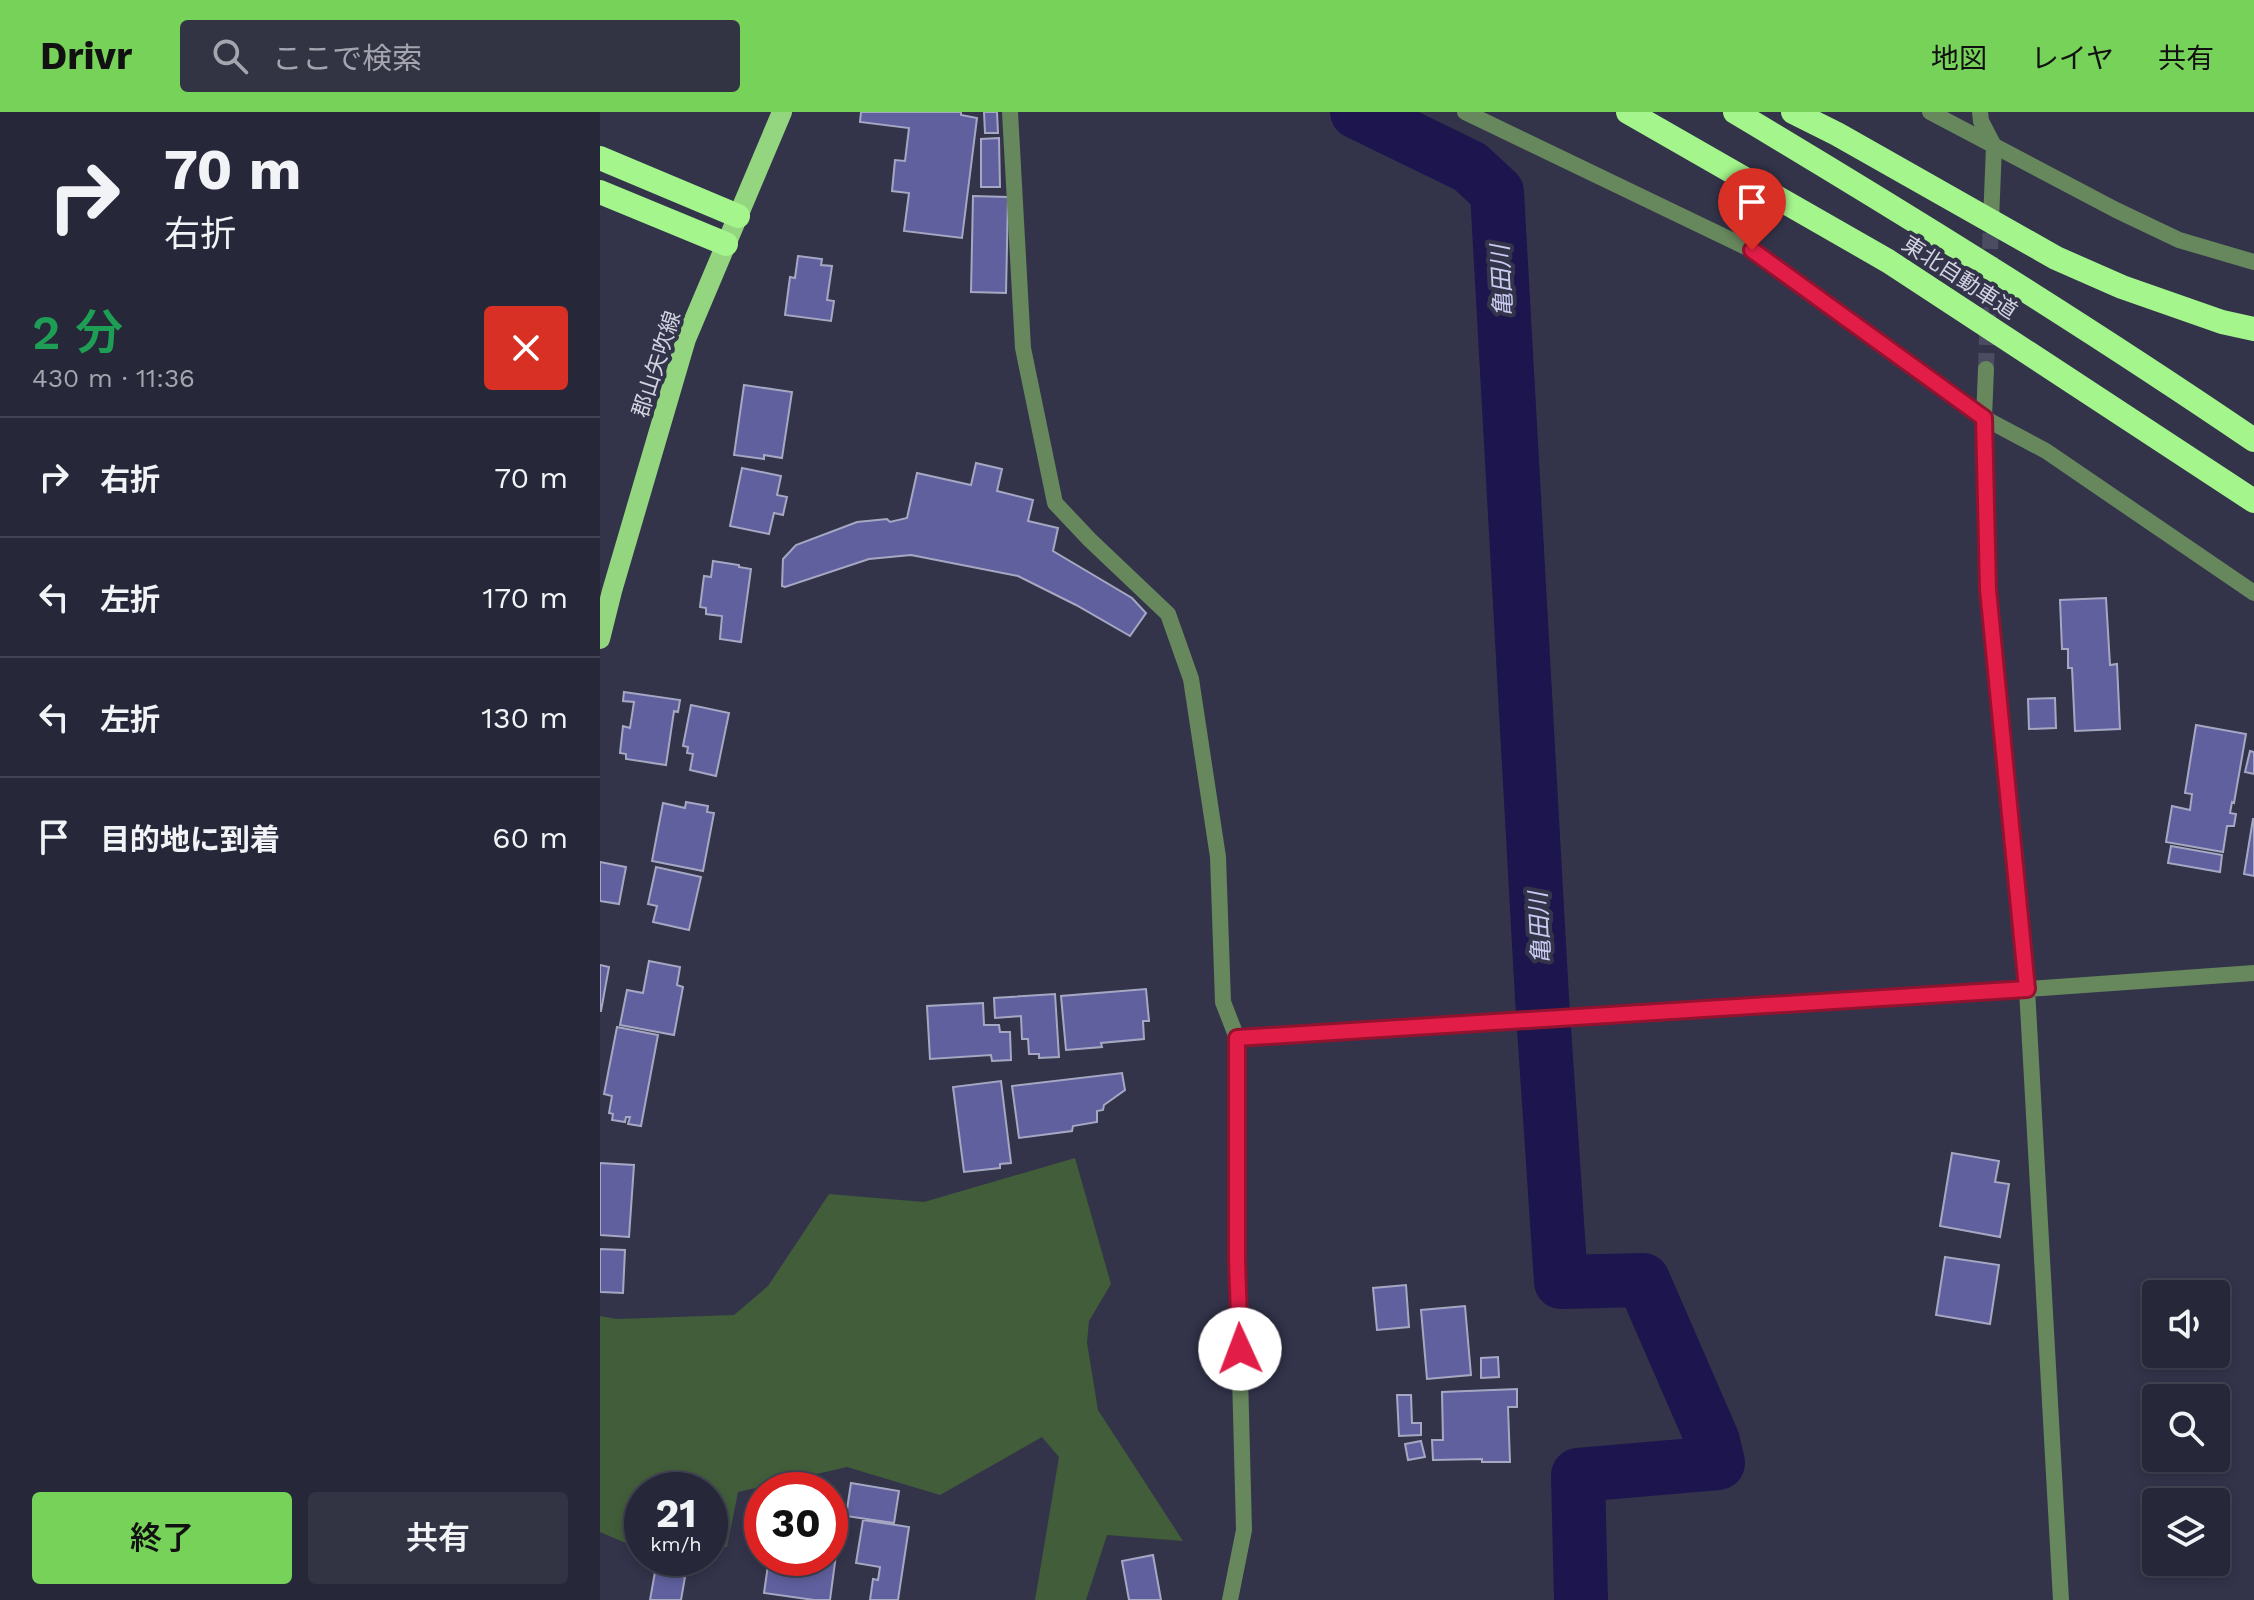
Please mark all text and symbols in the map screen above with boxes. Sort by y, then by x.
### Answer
search box [180,20,740,92]
text: Drivr [40,34,132,78]
icon: search [208,34,252,78]
text: ここで検索 [272,41,422,76]
text: 地図 [1931,42,1987,75]
text: レイヤ [2031,42,2114,75]
text: 共有 [2158,42,2214,75]
text: 70 m [164,137,301,203]
icon: right [32,144,136,248]
pin [1718,168,1786,250]
icon: arrive [1730,180,1774,224]
text: 右折 [164,213,236,255]
street label: 東北自動車道 [1898,231,2022,324]
water label: 亀田川 [1486,241,1518,318]
text: 2 分 [32,304,123,361]
button: close [484,306,568,390]
street label: 郡山矢吹線 [628,308,685,420]
text: 430 m · 11:36 [32,363,195,393]
icon: right [32,455,76,499]
text: 70 m [494,460,568,495]
text: 右折 [100,462,160,497]
icon: left [32,575,76,619]
text: 170 m [483,580,568,615]
text: 左折 [100,582,160,617]
icon: left [32,695,76,739]
text: 130 m [481,700,568,735]
text: 左折 [100,702,160,737]
icon: arrive [32,815,76,859]
text: 60 m [492,820,568,855]
text: 目的地に到着 [100,822,280,857]
water label: 亀田川 [1524,888,1556,965]
map controls [2142,1280,2230,1576]
button: sound [2142,1280,2230,1368]
position arrow [1198,1307,1282,1391]
button: search [2142,1384,2230,1472]
speed limit sign: 30 [744,1472,848,1576]
button: layers [2142,1488,2230,1576]
text: 21 [655,1490,697,1537]
button: 終了 [32,1492,292,1584]
button: 共有 [308,1492,568,1584]
text: km/h [650,1532,702,1556]

